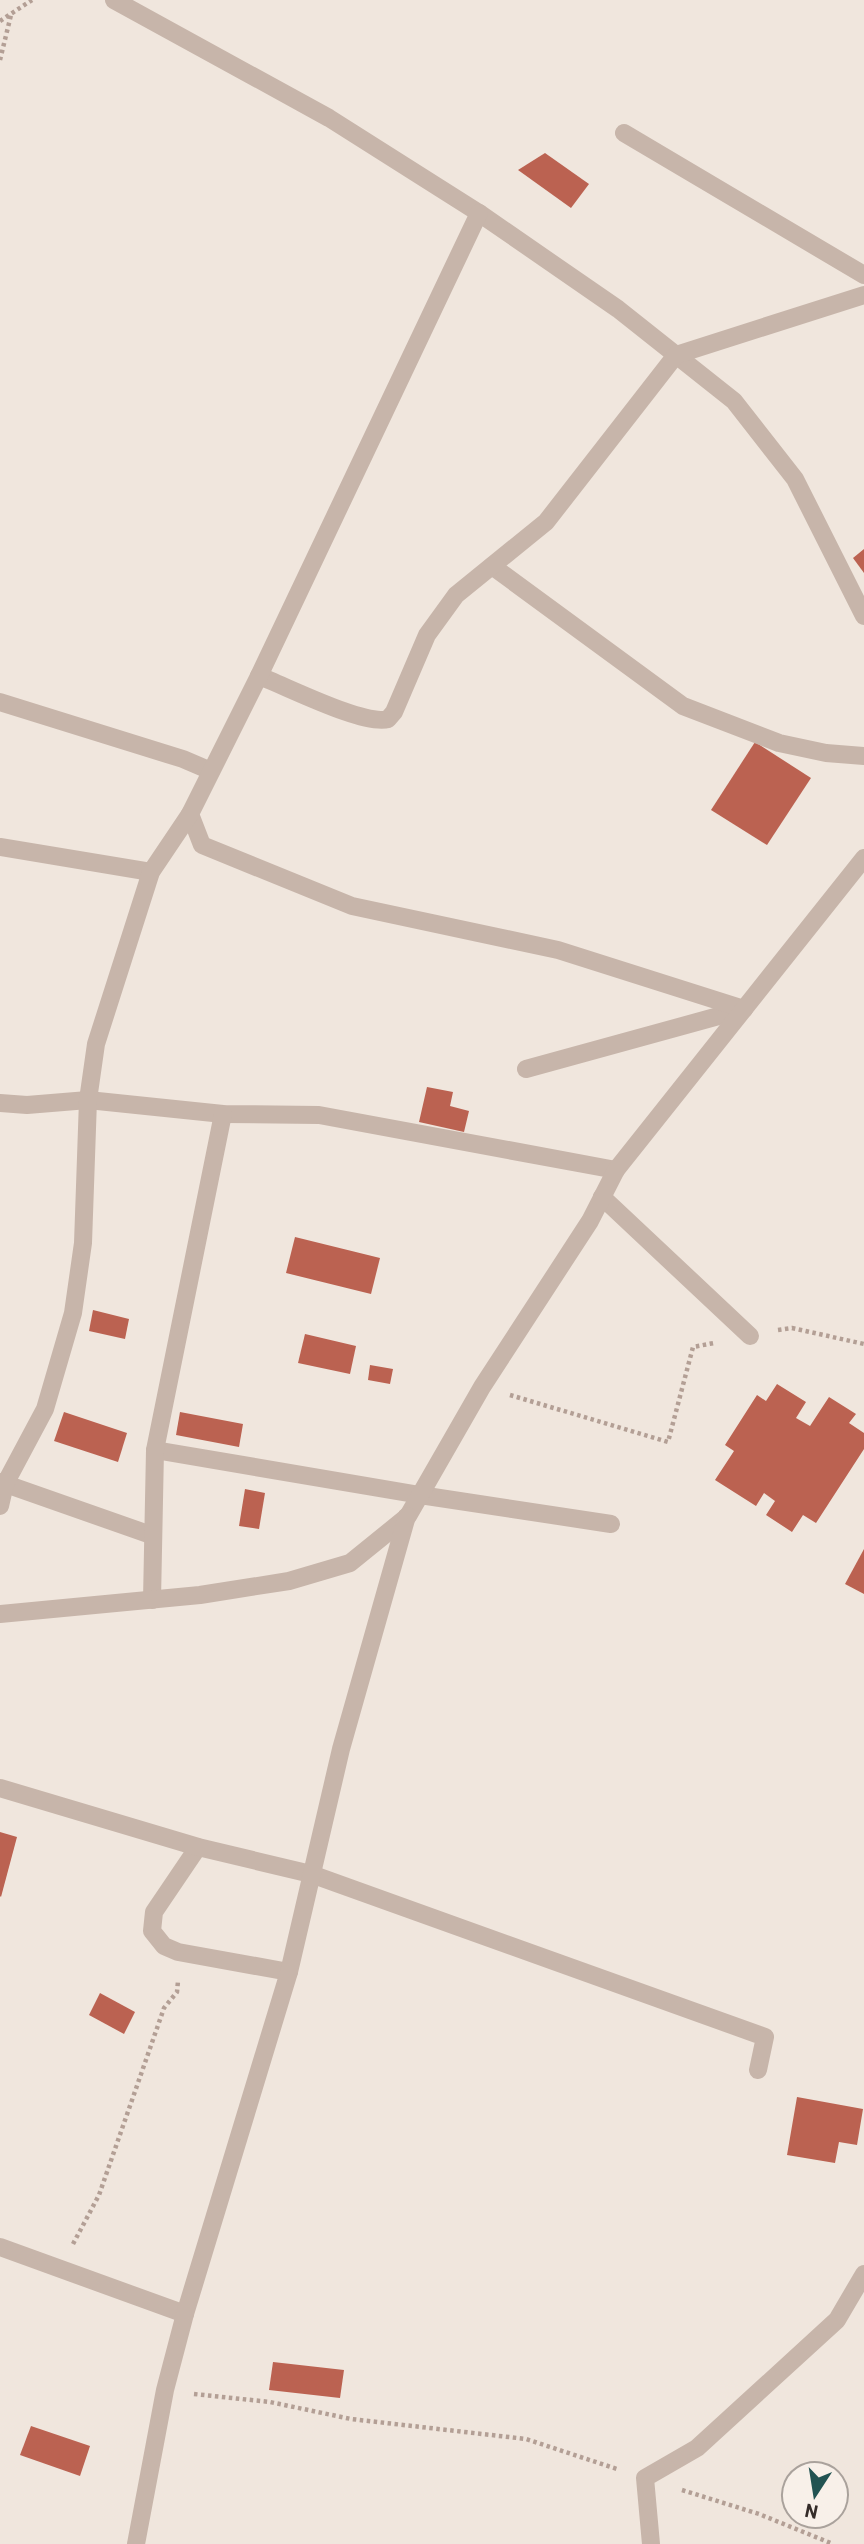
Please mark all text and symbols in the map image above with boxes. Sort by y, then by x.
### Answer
north arrow [780,2460,850,2530]
text: N [803,2500,820,2525]

